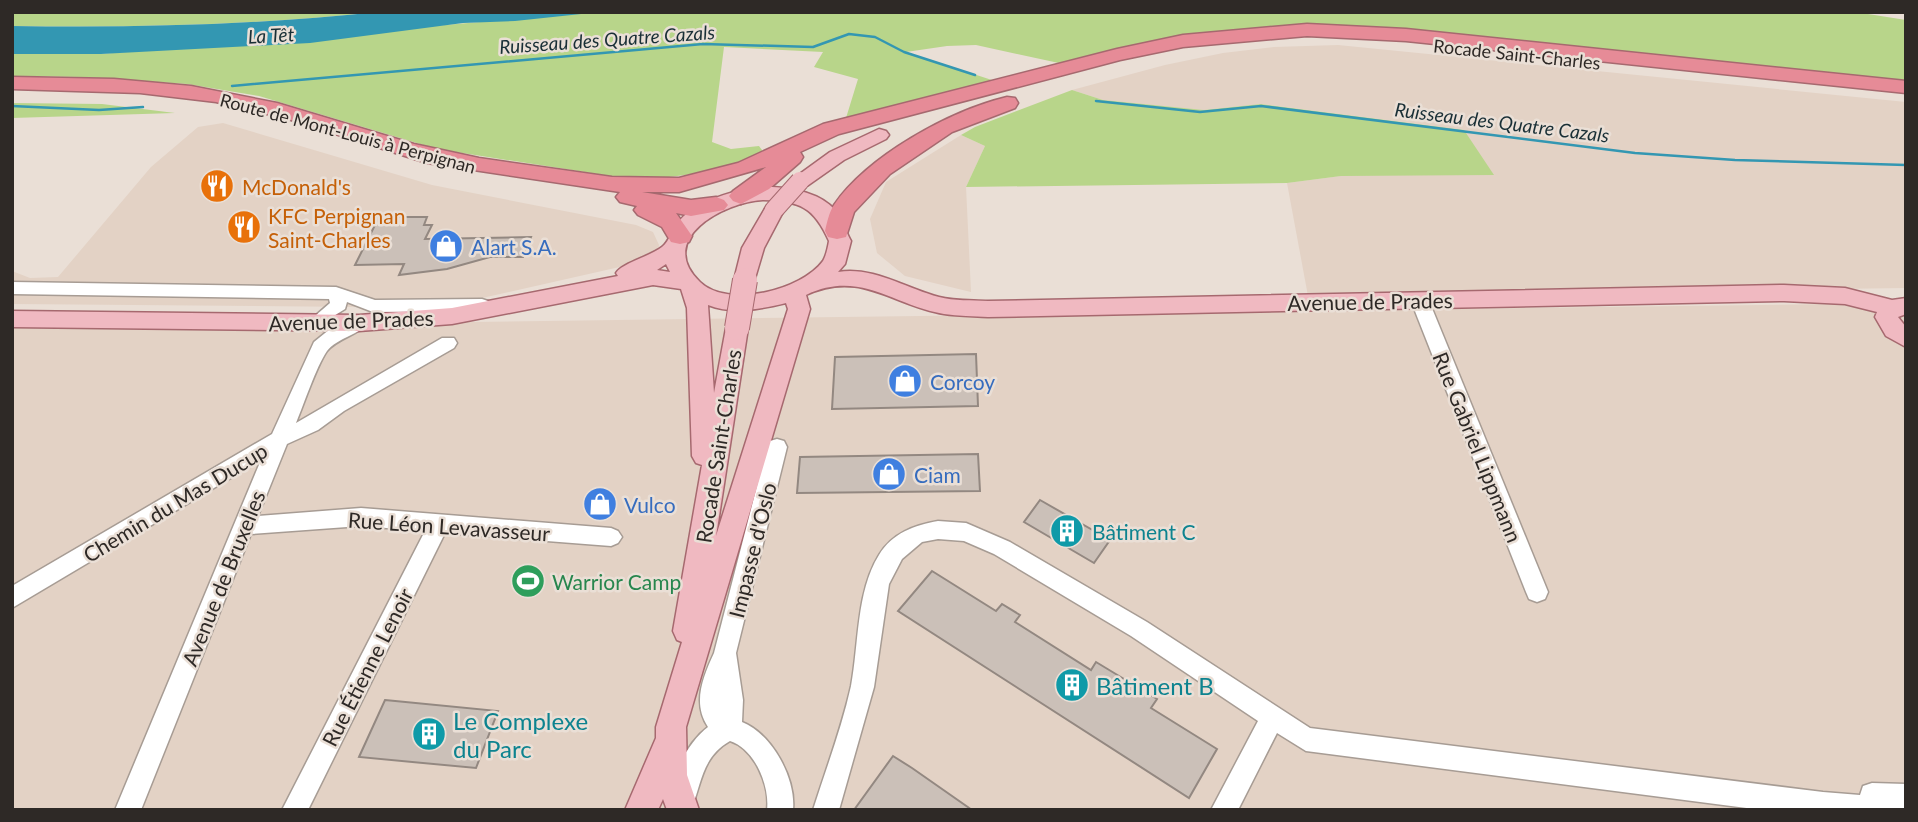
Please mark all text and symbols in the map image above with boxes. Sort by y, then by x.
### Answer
water label: Ruisseau des Quatre Cazals [498,20,716,58]
water label: La Têt [247,22,295,48]
street label: Rocade Saint-Charles [1432,34,1602,74]
street label: Route de Mont-Louis à Perpignan [218,88,478,178]
water label: Ruisseau des Quatre Cazals [1393,97,1611,147]
restaurant icon: McDonald's [198,167,236,205]
place label: McDonald's [242,174,351,199]
place label: KFC Perpignan Saint-Charles [268,203,405,252]
restaurant icon: KFC Perpignan Saint-Charles [225,208,263,246]
shop icon: Alart S.A. [427,227,465,265]
place label: Alart S.A. [471,234,557,259]
street label: Avenue de Prades [1287,287,1453,315]
street label: Avenue de Prades [268,305,434,335]
street label: Rocade Saint-Charles [690,347,746,545]
street label: Rue Gabriel Lippmann [1428,348,1528,546]
shop icon: Corcoy [886,362,924,400]
place label: Corcoy [930,369,995,394]
street label: Chemin du Mas Ducup [78,437,272,567]
shop icon: Ciam [870,455,908,493]
place label: Ciam [914,462,961,487]
street label: Impasse d'Oslo [723,480,781,620]
shop icon: Vulco [581,485,619,523]
street label: Avenue de Bruxelles [176,487,270,669]
place label: Vulco [624,492,676,517]
street label: Rue Léon Levavasseur [347,506,551,546]
building icon: Bâtiment C [1048,512,1086,550]
place label: Bâtiment C [1092,519,1196,544]
sports icon: Warrior Camp [509,562,547,600]
place label: Warrior Camp [552,569,681,594]
street label: Rue Étienne Lenoir [316,584,418,750]
building icon: Bâtiment B [1053,666,1091,704]
place label: Bâtiment B [1096,671,1214,700]
place label: Le Complexe du Parc [453,706,588,763]
building icon: Le Complexe du Parc [410,715,448,753]

